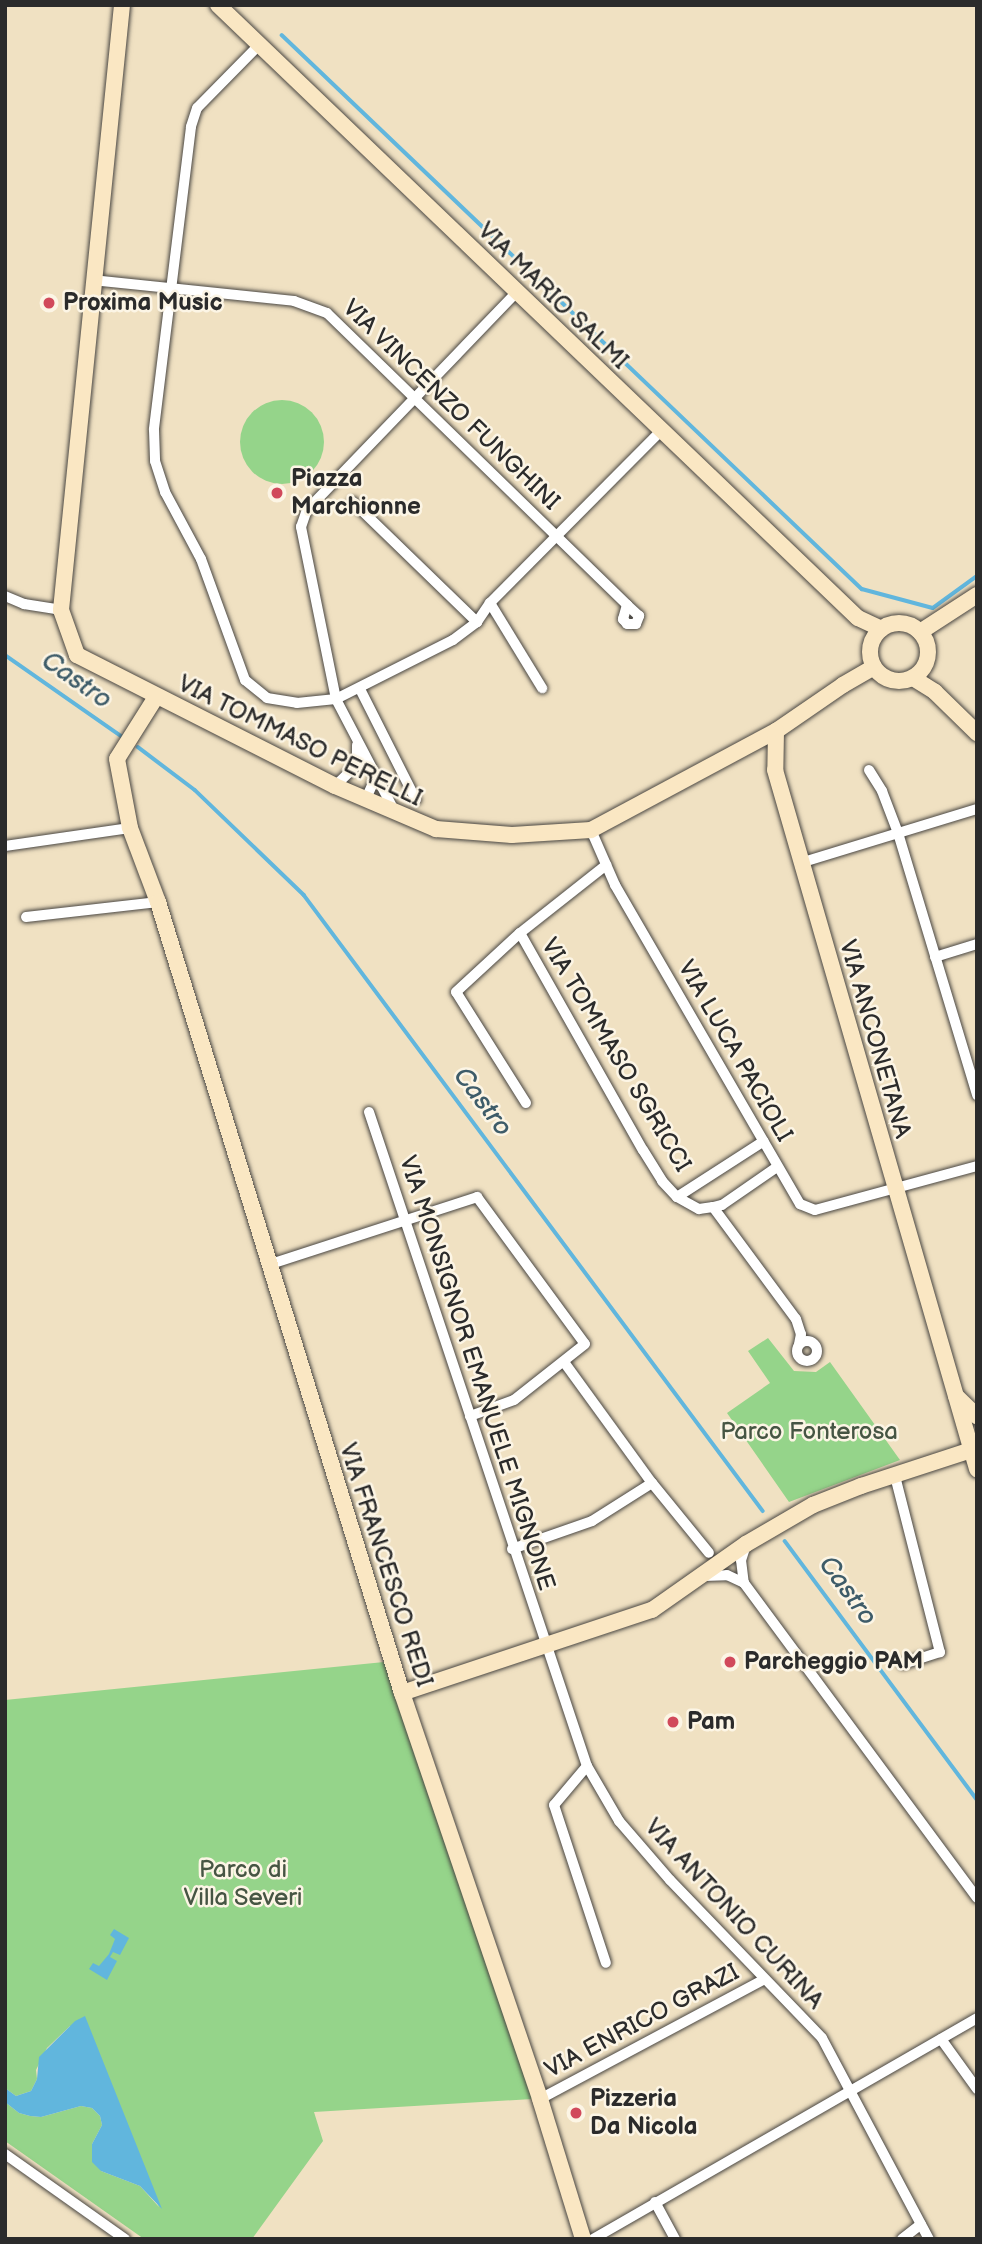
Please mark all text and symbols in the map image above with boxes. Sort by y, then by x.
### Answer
street label: VIA MARIO SALMI [471,216,635,376]
place label: Proxima Music [63,289,223,317]
street label: VIA VINCENZO FUNGHINI [336,293,566,517]
marker: Proxima Music [41,295,57,311]
place label: Piazza Marchionne [291,465,421,521]
marker: Piazza Marchionne [269,485,285,501]
water label: Castro [35,646,117,716]
street label: VIA TOMMASO PERELLI [173,669,427,813]
street label: VIA TOMMASO SGRICCI [534,932,698,1178]
street label: VIA ANCONETANA [833,937,917,1141]
street label: VIA LUCA PACIOLI [671,955,799,1147]
water label: Castro [446,1061,518,1143]
street label: VIA MONSIGNOR EMANUELE MIGNONE [393,1152,561,1594]
park label: Parco Fonterosa [720,1418,898,1446]
street label: VIA FRANCESCO REDI [333,1440,439,1690]
water label: Castro [811,1550,883,1632]
place label: Parcheggio PAM [744,1648,923,1676]
marker: Parcheggio PAM [722,1654,738,1670]
place label: Pam [687,1708,735,1736]
marker: Pam [665,1714,681,1730]
street label: VIA ANTONIO CURINA [638,1813,830,2015]
park label: Parco di Villa Severi [183,1856,303,1912]
street label: VIA ENRICO GRAZI [540,1958,744,2084]
place label: Pizzeria Da Nicola [590,2085,697,2141]
marker: Pizzeria Da Nicola [568,2105,584,2121]

